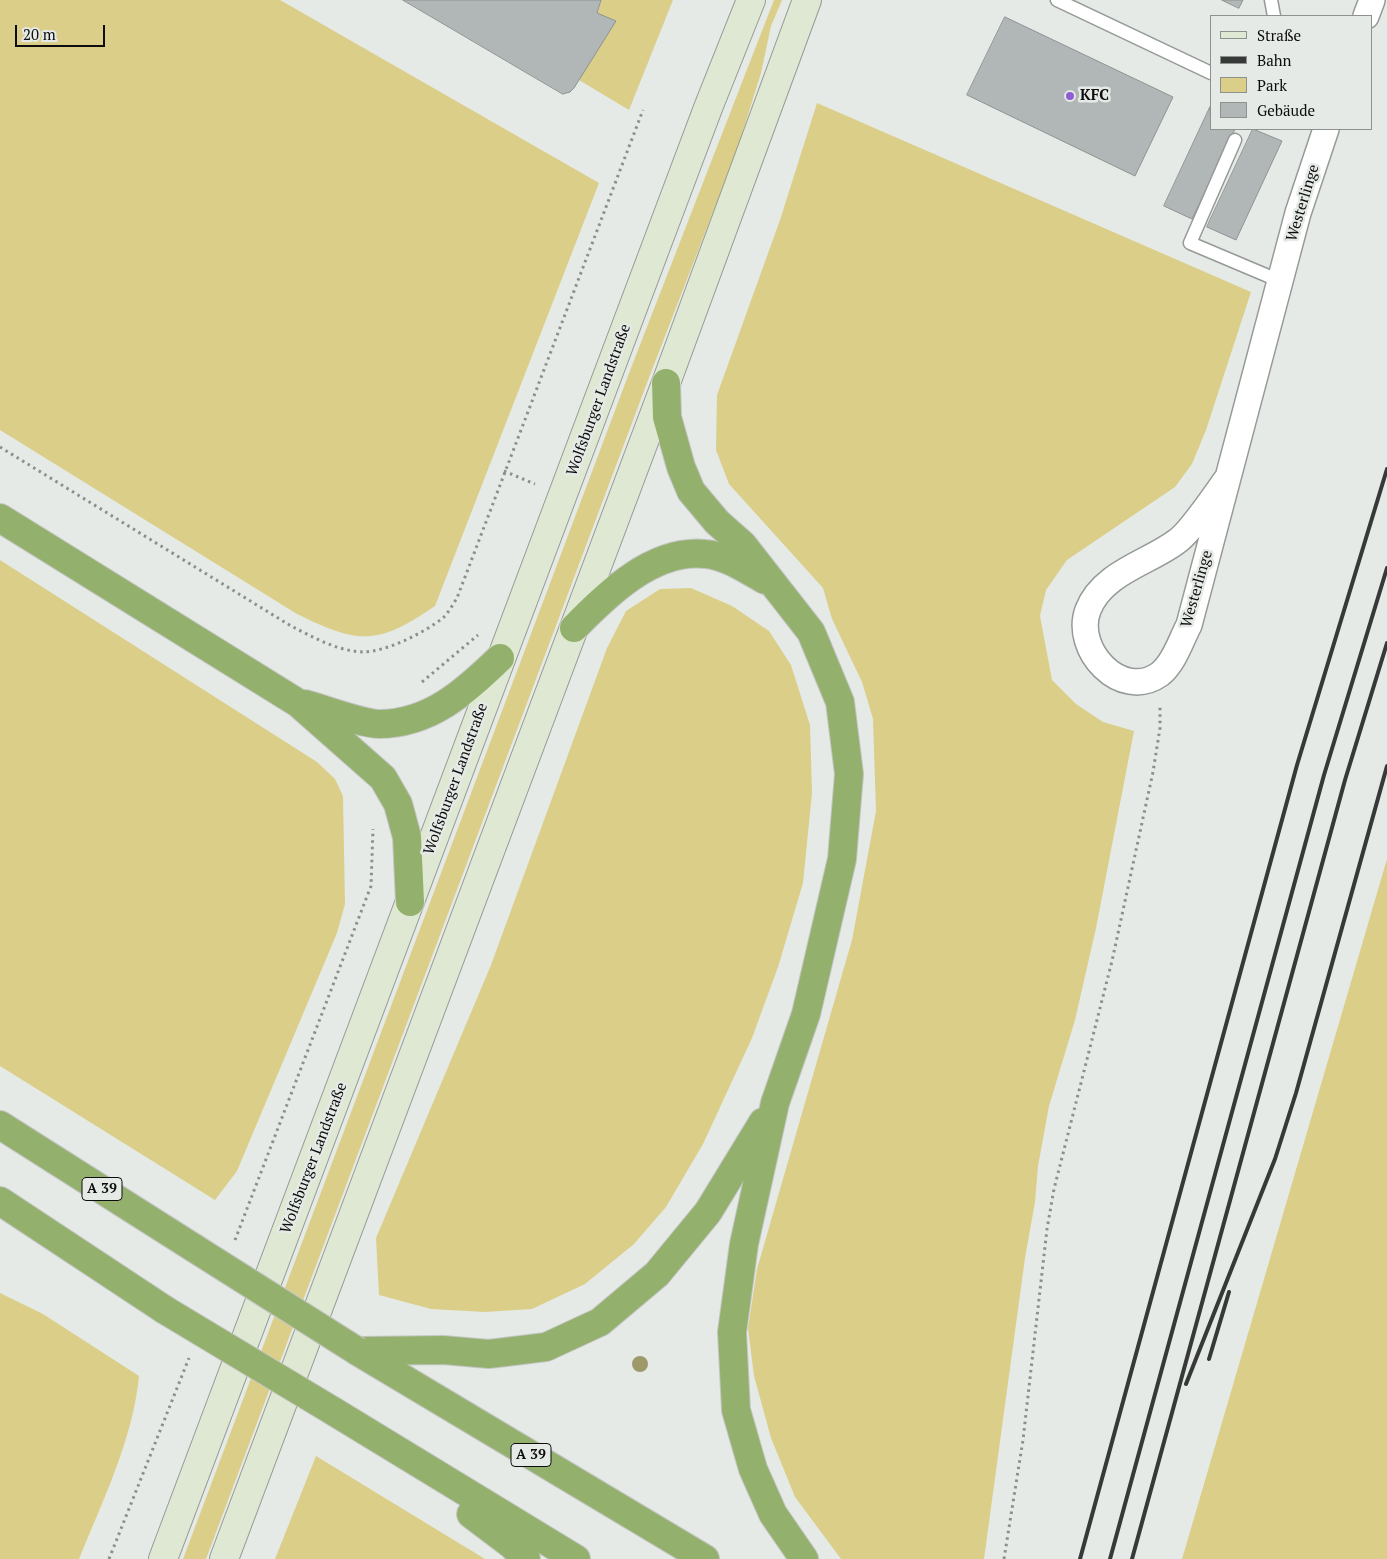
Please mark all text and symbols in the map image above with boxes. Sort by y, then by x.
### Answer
scale bar [18,15,108,47]
legend [1210,15,1372,130]
text: 20 m [23,24,56,44]
text: Straße [1257,25,1301,45]
text: Bahn [1257,50,1292,70]
text: Park [1257,75,1287,95]
place label: KFC [1080,87,1109,105]
marker: KFC [1064,90,1076,102]
text: Gebäude [1257,100,1315,120]
street label: Westerlinge [1283,162,1323,244]
street label: Wolfsburger Landstraße [563,322,635,478]
street label: Westerlinge [1177,548,1217,630]
street label: Wolfsburger Landstraße [420,701,492,857]
street label: Wolfsburger Landstraße [277,1080,351,1236]
road number: A 39 [82,1178,122,1200]
road number: A 39 [511,1444,551,1466]

